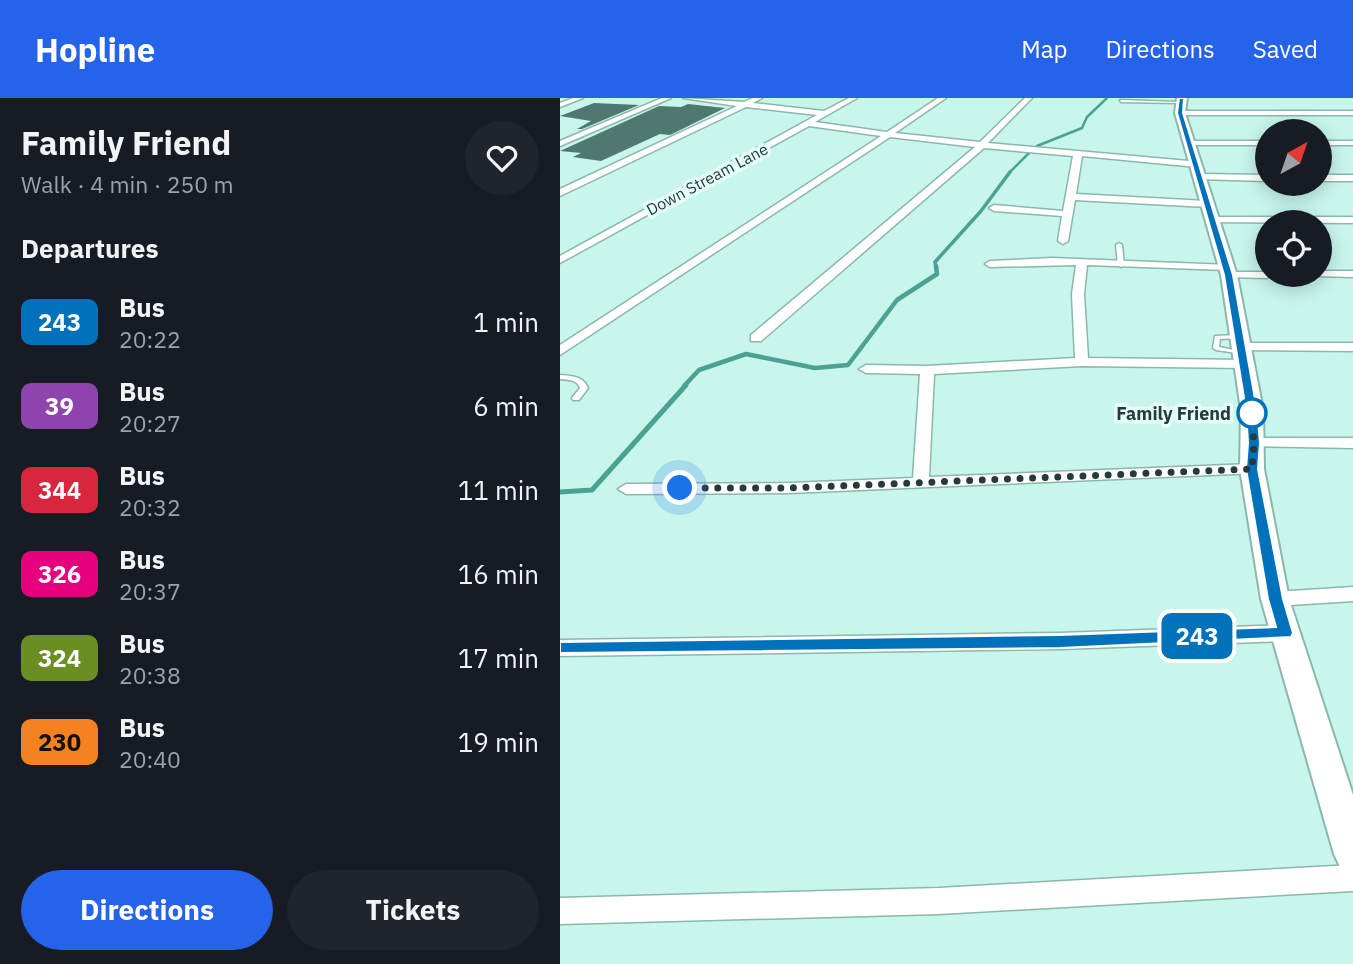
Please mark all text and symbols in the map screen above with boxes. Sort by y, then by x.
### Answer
text: Hopline [35,28,155,71]
text: Map [1021,33,1067,65]
text: Directions [1105,33,1215,65]
text: Saved [1253,33,1318,65]
north arrow [1255,119,1332,196]
map controls [1255,119,1332,287]
text: Family Friend [21,121,231,164]
button: heart [465,121,539,195]
street label: Down Stream Lane [643,138,771,220]
text: Walk · 4 min · 250 m [21,169,234,199]
button: locate [1255,210,1332,287]
text: Departures [21,231,159,265]
text: Bus [119,290,165,324]
text: 1 min [473,305,539,339]
text: 243 [38,306,81,338]
text: 20:22 [119,324,181,354]
text: Bus [119,374,165,408]
text: 6 min [473,389,539,423]
text: 39 [45,390,74,422]
marker: Family Friend [1237,398,1267,428]
place label: Family Friend [1116,402,1231,425]
text: 20:27 [119,408,181,438]
text: Bus [119,458,165,492]
your location [662,470,697,505]
text: 11 min [458,473,539,507]
text: 344 [38,474,81,506]
text: 20:32 [119,492,181,522]
text: Bus [119,542,165,576]
text: 16 min [458,557,539,591]
text: 326 [38,558,81,590]
text: 20:37 [119,576,181,606]
line badge: 243 [1157,613,1237,659]
text: 243 [1175,620,1219,652]
text: Bus [119,626,165,660]
text: 17 min [458,641,539,675]
text: 324 [38,642,81,674]
text: 20:38 [119,660,181,690]
text: Bus [119,710,165,744]
text: 19 min [458,725,539,759]
text: 230 [38,726,81,758]
text: 20:40 [119,744,181,774]
button: Directions [21,870,273,950]
button: Tickets [287,870,539,950]

